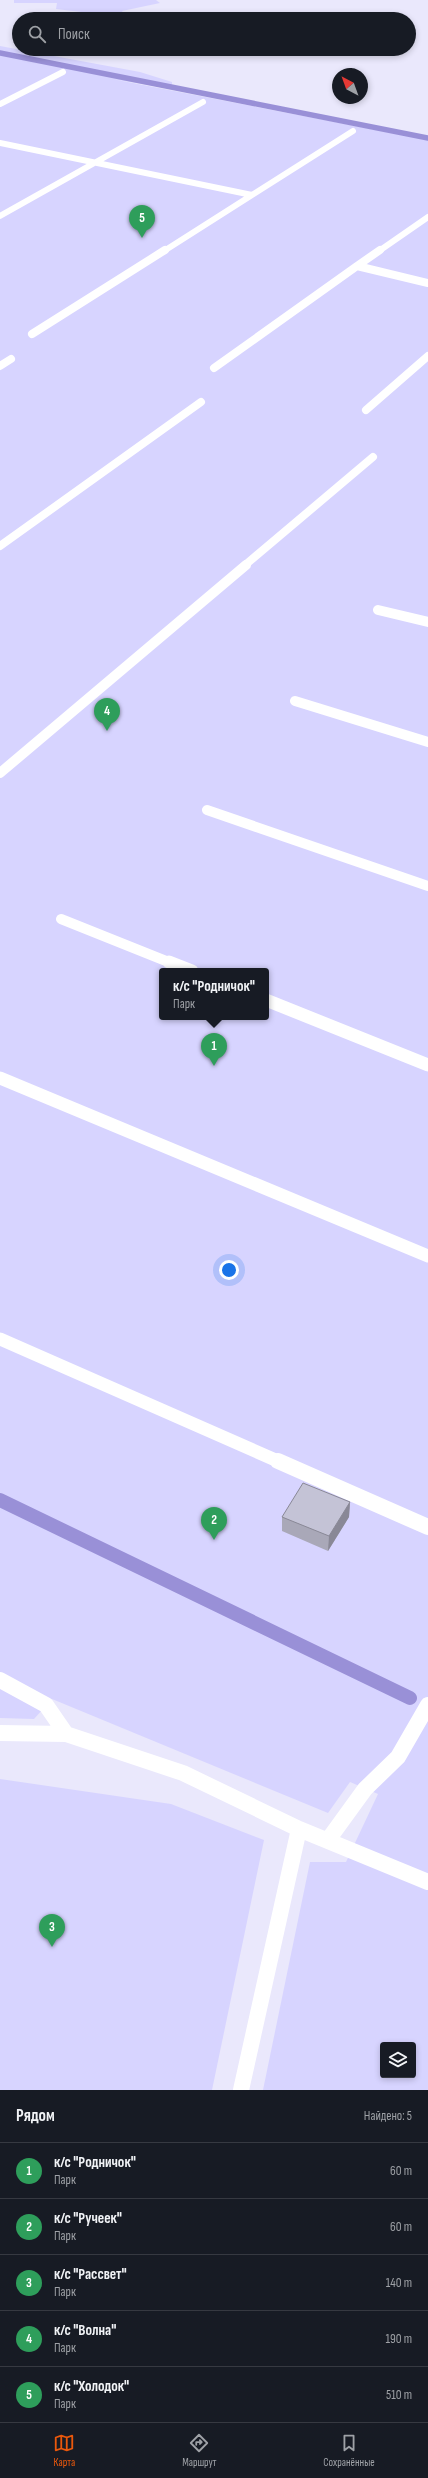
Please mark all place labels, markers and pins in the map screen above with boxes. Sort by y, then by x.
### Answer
pin: 5 [129,205,155,238]
pin: 4 [94,698,120,731]
pin: 1 [201,1033,227,1066]
pin: 2 [201,1507,227,1540]
pin: 3 [39,1914,65,1947]

